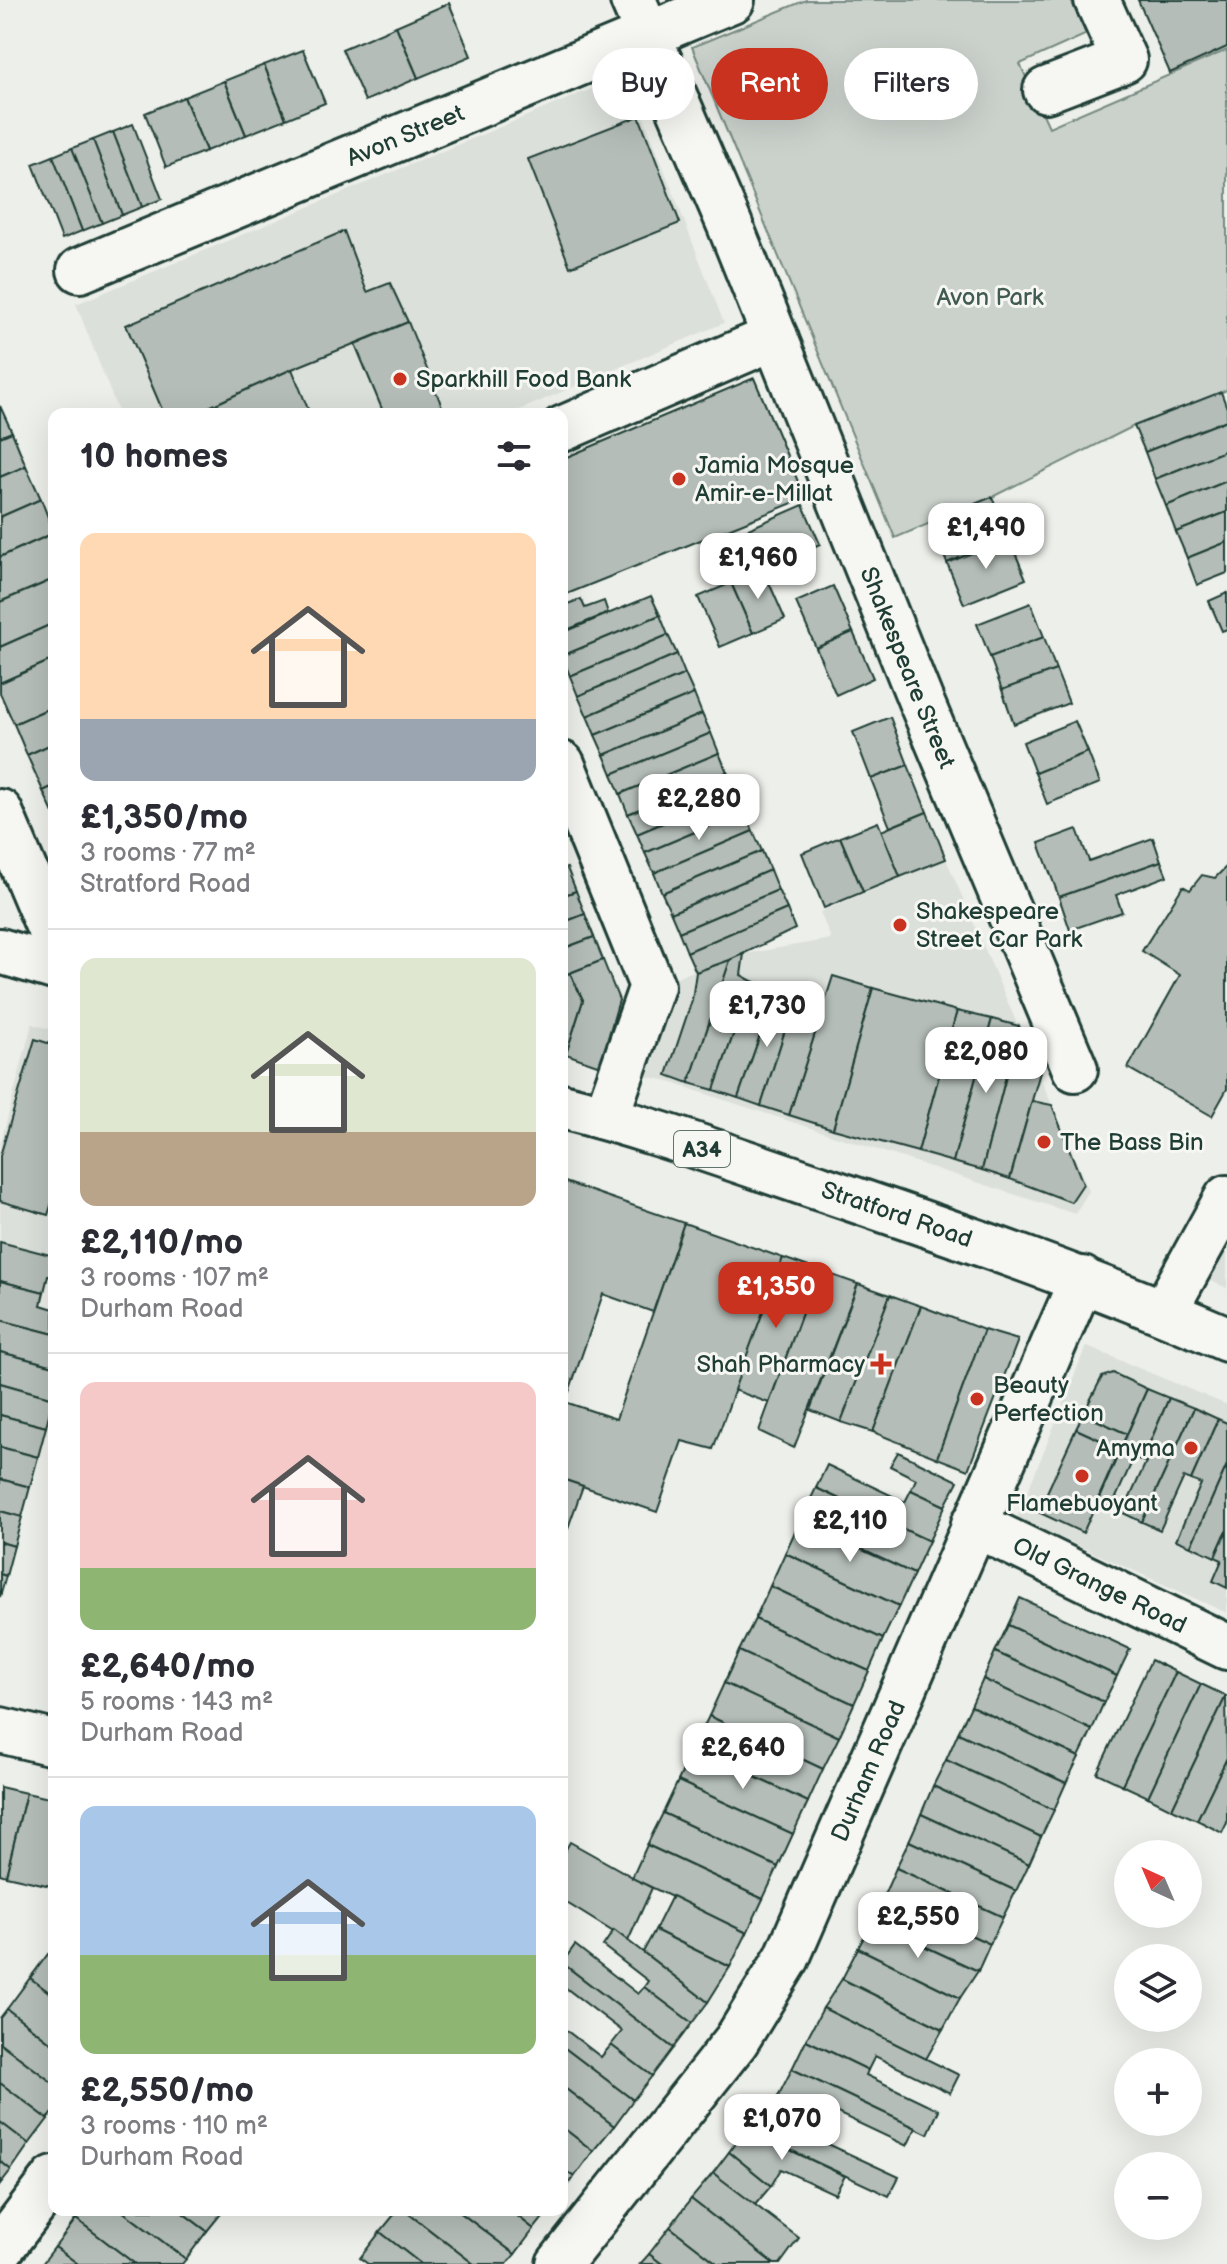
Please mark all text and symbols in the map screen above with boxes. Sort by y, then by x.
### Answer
chip: Buy [592,48,695,120]
chip: Rent [711,48,828,120]
chip: Filters [844,48,978,120]
street label: Avon Street [342,98,469,173]
park label: Avon Park [936,283,1044,312]
place label: Sparkhill Food Bank [416,365,631,394]
marker: Sparkhill Food Bank [391,370,409,388]
icon: filters [492,434,536,478]
text: 10 homes [80,436,228,477]
place label: Jamia Mosque Amir-e-Millat [695,451,854,508]
marker: Jamia Mosque Amir-e-Millat [670,470,688,488]
pin: £1,490 [921,503,1051,571]
text: £1,490 [946,513,1026,544]
pin: £1,960 [693,533,823,601]
text: £1,960 [718,543,798,574]
street label: Shakespeare Street [854,563,962,773]
icon: home [236,585,380,729]
pin: £2,280 [634,774,764,842]
text: £2,280 [657,784,741,815]
text: £1,350/mo [80,797,248,838]
text: 3 rooms · 77 m² [80,838,256,869]
text: Stratford Road [80,869,251,900]
place label: Shakespeare Street Car Park [916,897,1083,954]
marker: Shakespeare Street Car Park [891,916,909,934]
pin: £1,730 [702,981,832,1049]
text: £1,730 [728,991,806,1022]
icon: home [236,1010,380,1154]
pin: £2,080 [921,1027,1051,1095]
text: £2,080 [943,1037,1029,1068]
place label: The Bass Bin [1060,1128,1204,1157]
road number: A34 [674,1131,730,1167]
marker: The Bass Bin [1035,1133,1053,1151]
street label: Stratford Road [817,1175,976,1254]
text: £2,110/mo [80,1222,243,1263]
pin: £1,350 [711,1262,841,1330]
text: 3 rooms · 107 m² [80,1263,269,1294]
text: £1,350 [736,1272,816,1303]
text: Durham Road [80,1294,243,1325]
place label: Shah Pharmacy [696,1350,865,1379]
marker: Shah Pharmacy [872,1355,890,1373]
place label: Beauty Perfection [993,1371,1104,1428]
marker: Beauty Perfection [968,1390,986,1408]
icon: home [236,1434,380,1578]
place label: Amyma [1096,1434,1175,1463]
marker: Amyma [1182,1439,1200,1457]
marker: Flamebuoyant [1073,1467,1091,1485]
place label: Flamebuoyant [1006,1489,1159,1518]
pin: £2,110 [785,1496,915,1564]
text: £2,110 [812,1506,888,1537]
street label: Old Grange Road [1008,1531,1191,1640]
text: £2,640/mo [80,1646,255,1687]
text: 5 rooms · 143 m² [80,1687,273,1718]
street label: Durham Road [825,1696,912,1846]
text: Durham Road [80,1718,243,1749]
pin: £2,640 [678,1723,808,1791]
text: £2,640 [701,1733,785,1764]
north arrow [1114,1840,1202,1928]
map controls [1114,1840,1202,2240]
icon: home [236,1858,380,2002]
pin: £2,550 [853,1892,983,1960]
text: £2,550 [876,1902,960,1933]
button: layers [1114,1944,1202,2032]
button: + [1114,2048,1202,2136]
text: £2,550/mo [80,2070,254,2111]
pin: £1,070 [717,2094,847,2162]
text: £1,070 [742,2104,822,2135]
text: 3 rooms · 110 m² [80,2111,268,2142]
text: Durham Road [80,2142,243,2173]
button: − [1114,2152,1202,2240]

